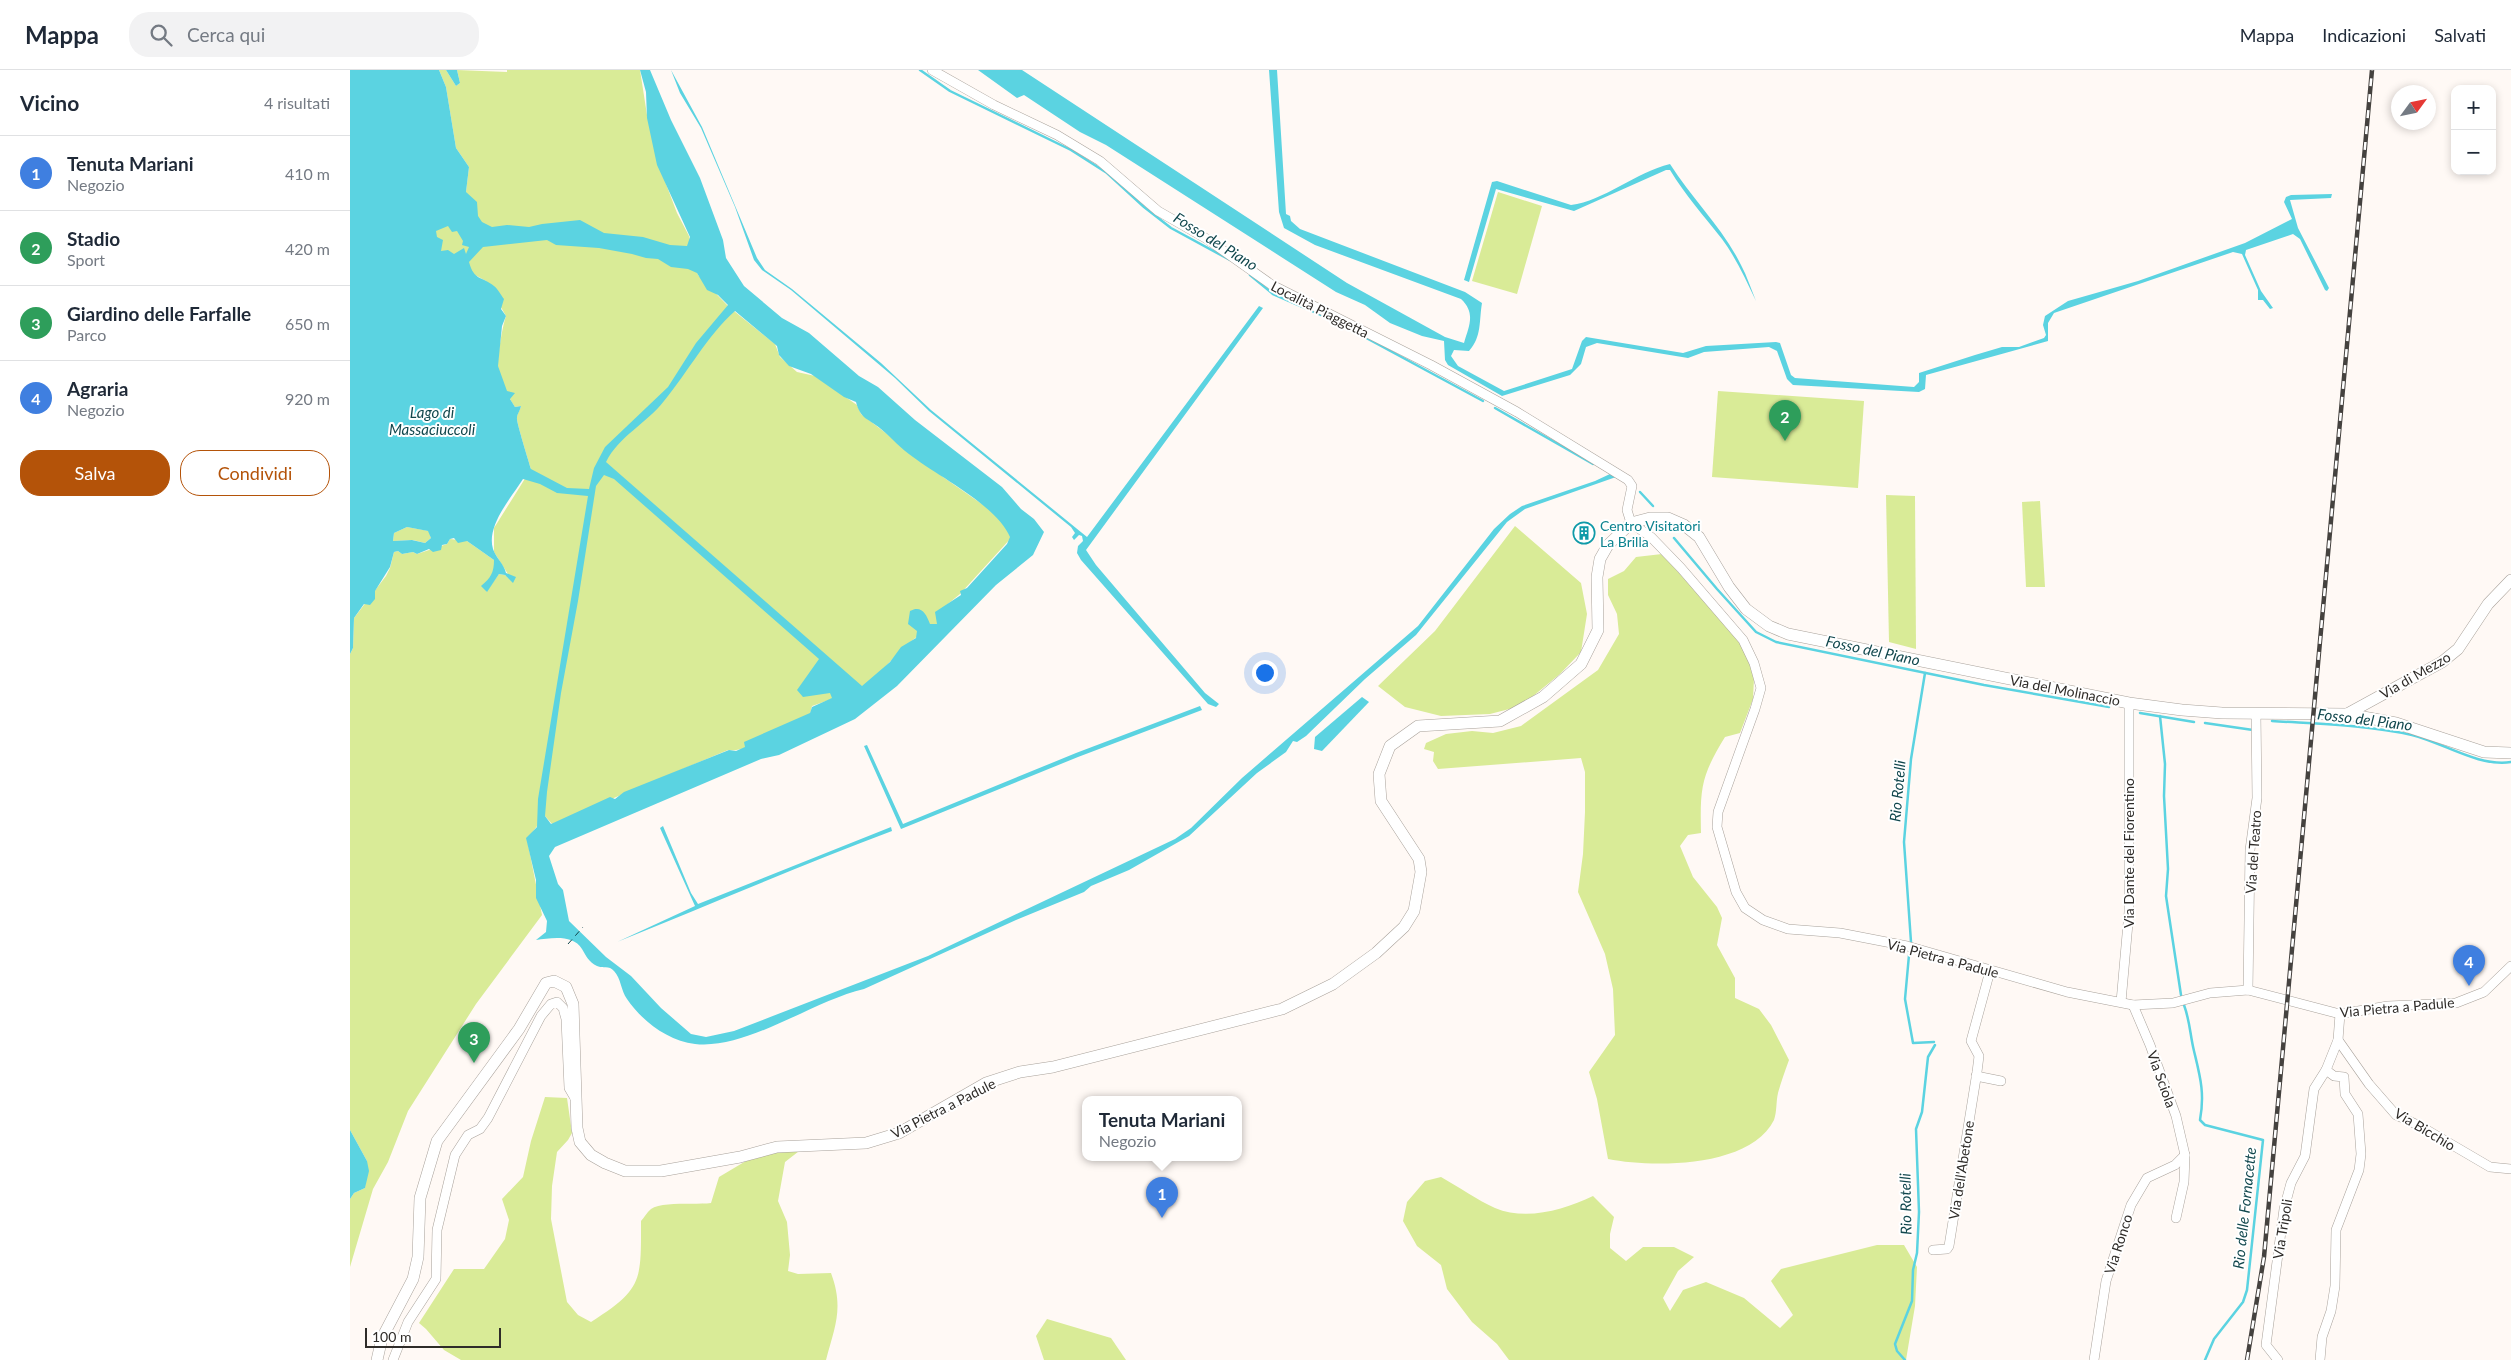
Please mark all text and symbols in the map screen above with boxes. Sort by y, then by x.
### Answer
search box [129,12,479,57]
text: Mappa [25,20,99,49]
icon: search [147,21,175,49]
text: Cerca qui [187,23,265,46]
text: Mappa [2240,24,2294,46]
text: Indicazioni [2322,24,2406,46]
text: Salvati [2434,24,2486,46]
north arrow [2391,85,2436,130]
map controls [2451,85,2496,175]
button: + [2451,85,2496,130]
text: Vicino [20,90,79,115]
text: 4 risultati [264,93,330,112]
button: − [2451,130,2496,175]
text: Tenuta Mariani [67,152,193,175]
text: 1 [31,164,41,183]
text: 410 m [285,164,330,183]
text: Negozio [67,175,125,194]
water label: Fosso del Piano [1171,208,1261,274]
text: Stadio [67,227,120,250]
text: 2 [31,239,41,258]
text: 420 m [285,239,330,258]
text: Sport [67,250,105,269]
street label: Località Piaggetta [1268,277,1372,341]
text: Giardino delle Farfalle [67,302,251,325]
text: 3 [31,314,41,333]
text: 650 m [285,314,330,333]
text: Parco [67,325,106,344]
text: Agraria [67,377,128,400]
text: 4 [31,389,41,408]
text: 920 m [285,389,330,408]
text: Negozio [67,400,125,419]
pin: 2 [1769,400,1801,441]
water label: Lago di Massaciuccoli [389,403,476,438]
button: Salva [20,450,170,496]
button: Condividi [180,450,330,496]
place label: Centro Visitatori La Brilla [1600,517,1701,550]
building icon: Centro Visitatori La Brilla [1572,521,1596,545]
water label: Fosso del Piano [1824,631,1922,669]
street label: Via di Mezzo [2377,648,2453,702]
your location [1252,660,1278,686]
street label: Via del Molinaccio [2008,671,2122,709]
water label: Fosso del Piano [2316,704,2414,734]
water label: Rio Rotelli [1885,759,1909,823]
street label: Via Dante del Fiorentino [2120,778,2137,928]
street label: Via del Teatro [2242,810,2264,894]
street label: Via Pietra a Padule [1885,935,2001,981]
pin: 4 [2453,945,2485,986]
street label: Via Pietra a Padule [2339,994,2455,1020]
pin: 3 [458,1022,490,1063]
street label: Via Sciola [2144,1048,2180,1110]
street label: Via Pietra a Padule [888,1074,998,1142]
popup [1082,1096,1242,1161]
street label: Via Bicchio [2391,1104,2459,1154]
text: Tenuta Mariani [1099,1108,1225,1131]
street label: Via dell'Abetone [1945,1119,1977,1221]
text: Negozio [1099,1131,1156,1150]
water label: Rio delle Fornacette [2229,1146,2259,1270]
water label: Rio Rotelli [1895,1172,1915,1235]
pin: 1 [1146,1177,1178,1218]
street label: Via Tripoli [2269,1198,2295,1260]
street label: Via Ronco [2100,1212,2136,1276]
scale bar [365,1325,501,1348]
text: 100 m [372,1328,411,1345]

